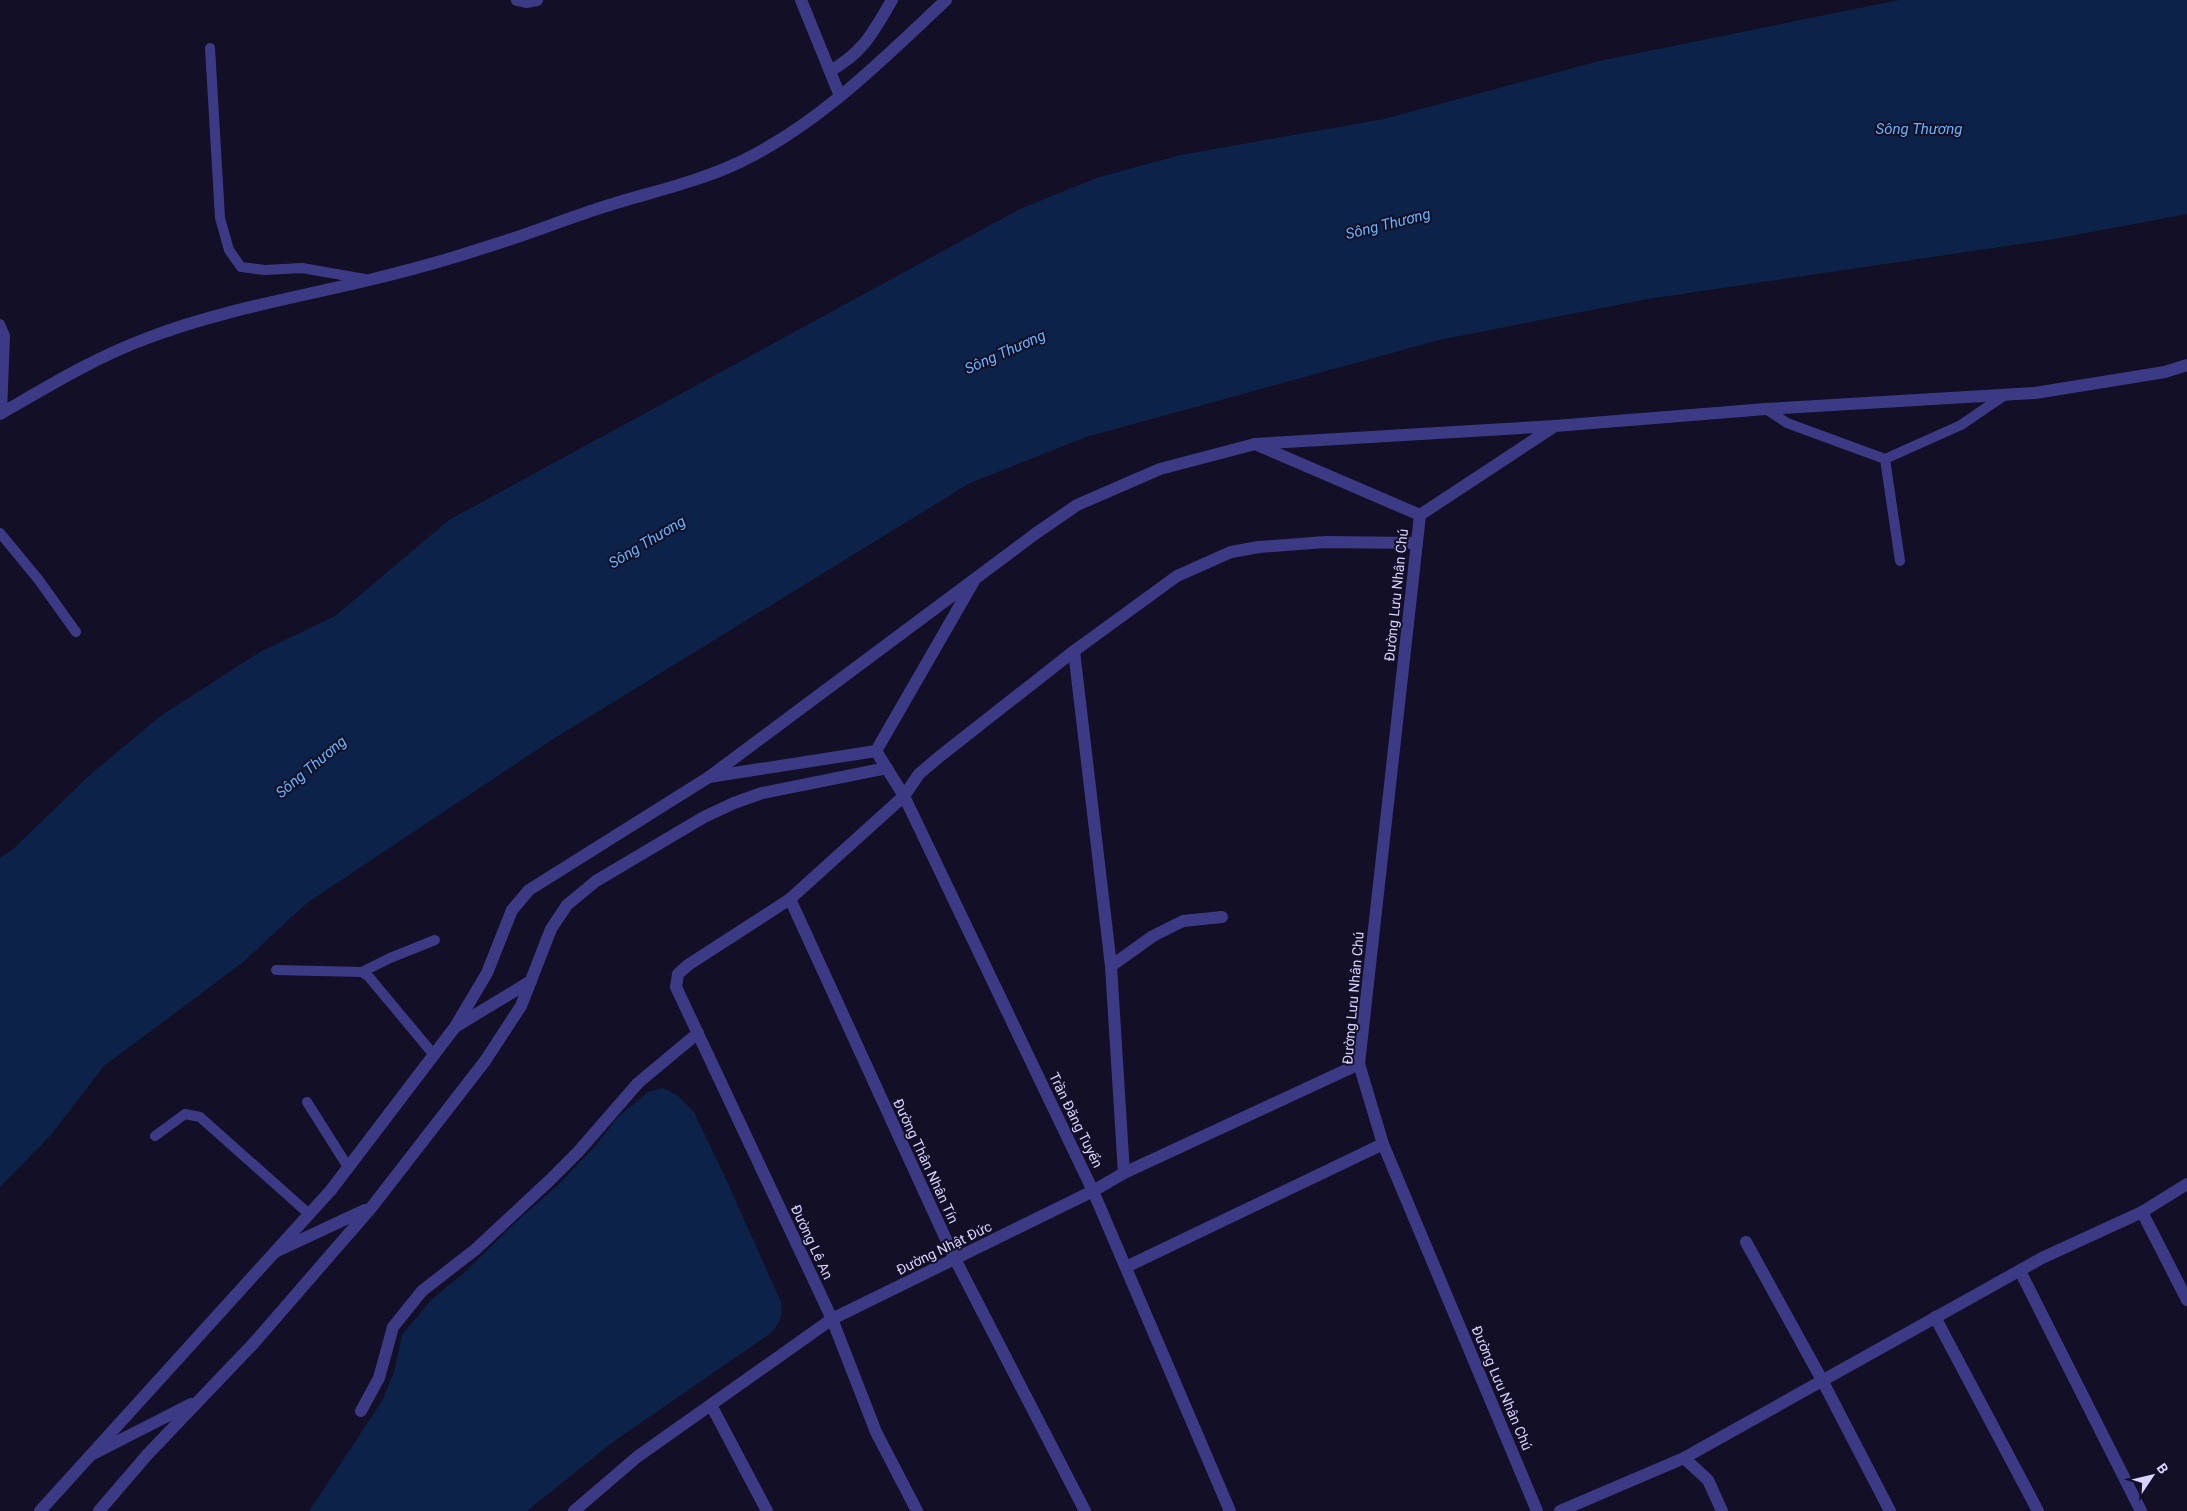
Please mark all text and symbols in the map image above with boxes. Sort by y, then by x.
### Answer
water label: Sông Thương [1876,120,1962,138]
water label: Sông Thương [1344,205,1432,243]
water label: Sông Thương [962,326,1048,378]
water label: Sông Thương [605,512,689,572]
street label: Đường Lưu Nhân Chú [1381,528,1411,662]
water label: Sông Thương [272,732,350,802]
street label: Đường Lưu Nhân Chú [1339,931,1367,1065]
street label: Trần Đăng Tuyển [1046,1070,1106,1170]
street label: Đường Thân Nhân Tín [890,1096,962,1226]
street label: Đường Lê An [788,1202,836,1282]
street label: Đường Nhật Đức [894,1218,994,1278]
street label: Đường Lưu Nhân Chú [1469,1324,1535,1452]
north arrow [2127,1451,2177,1501]
text: B [2154,1460,2172,1477]

